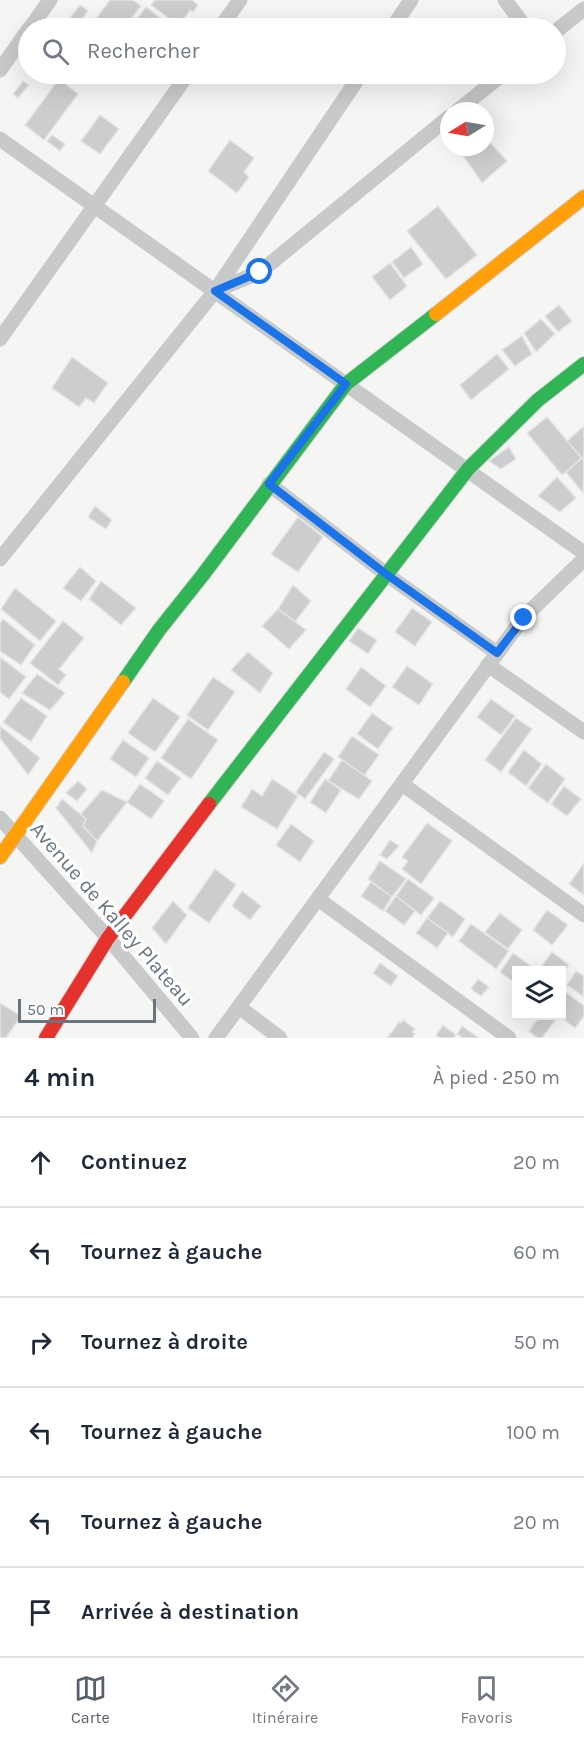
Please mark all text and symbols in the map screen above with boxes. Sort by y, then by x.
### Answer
search box [18,18,566,84]
icon: search [39,35,72,68]
text: Rechercher [87,38,200,64]
north arrow [440,102,494,156]
route start [246,258,272,284]
route end [510,604,536,630]
street label: Avenue de Kalley Plateau [26,817,198,1011]
map controls [512,966,566,1020]
button: layers [512,966,566,1020]
scale bar [18,996,156,1024]
text: 50 m [27,1000,64,1019]
text: 4 min [24,1062,95,1093]
text: À pied · 250 m [433,1066,560,1089]
icon: ahead [24,1146,57,1179]
text: Continuez [81,1149,187,1175]
text: 20 m [513,1151,560,1174]
icon: left [24,1236,57,1269]
text: Tournez à gauche [81,1239,262,1265]
text: 60 m [513,1241,560,1264]
icon: right [24,1326,57,1359]
text: Tournez à droite [81,1329,248,1355]
text: 50 m [513,1331,560,1354]
icon: left [24,1416,57,1449]
text: Tournez à gauche [81,1419,262,1445]
text: 100 m [506,1421,560,1444]
icon: left [24,1506,57,1539]
text: Tournez à gauche [81,1509,262,1535]
text: 20 m [513,1511,560,1534]
icon: arrive [24,1596,57,1629]
text: Arrivée à destination [81,1599,299,1625]
tab: Carte [71,1672,110,1727]
tab: Itinéraire [252,1672,318,1727]
tab: Favoris [460,1672,513,1727]

